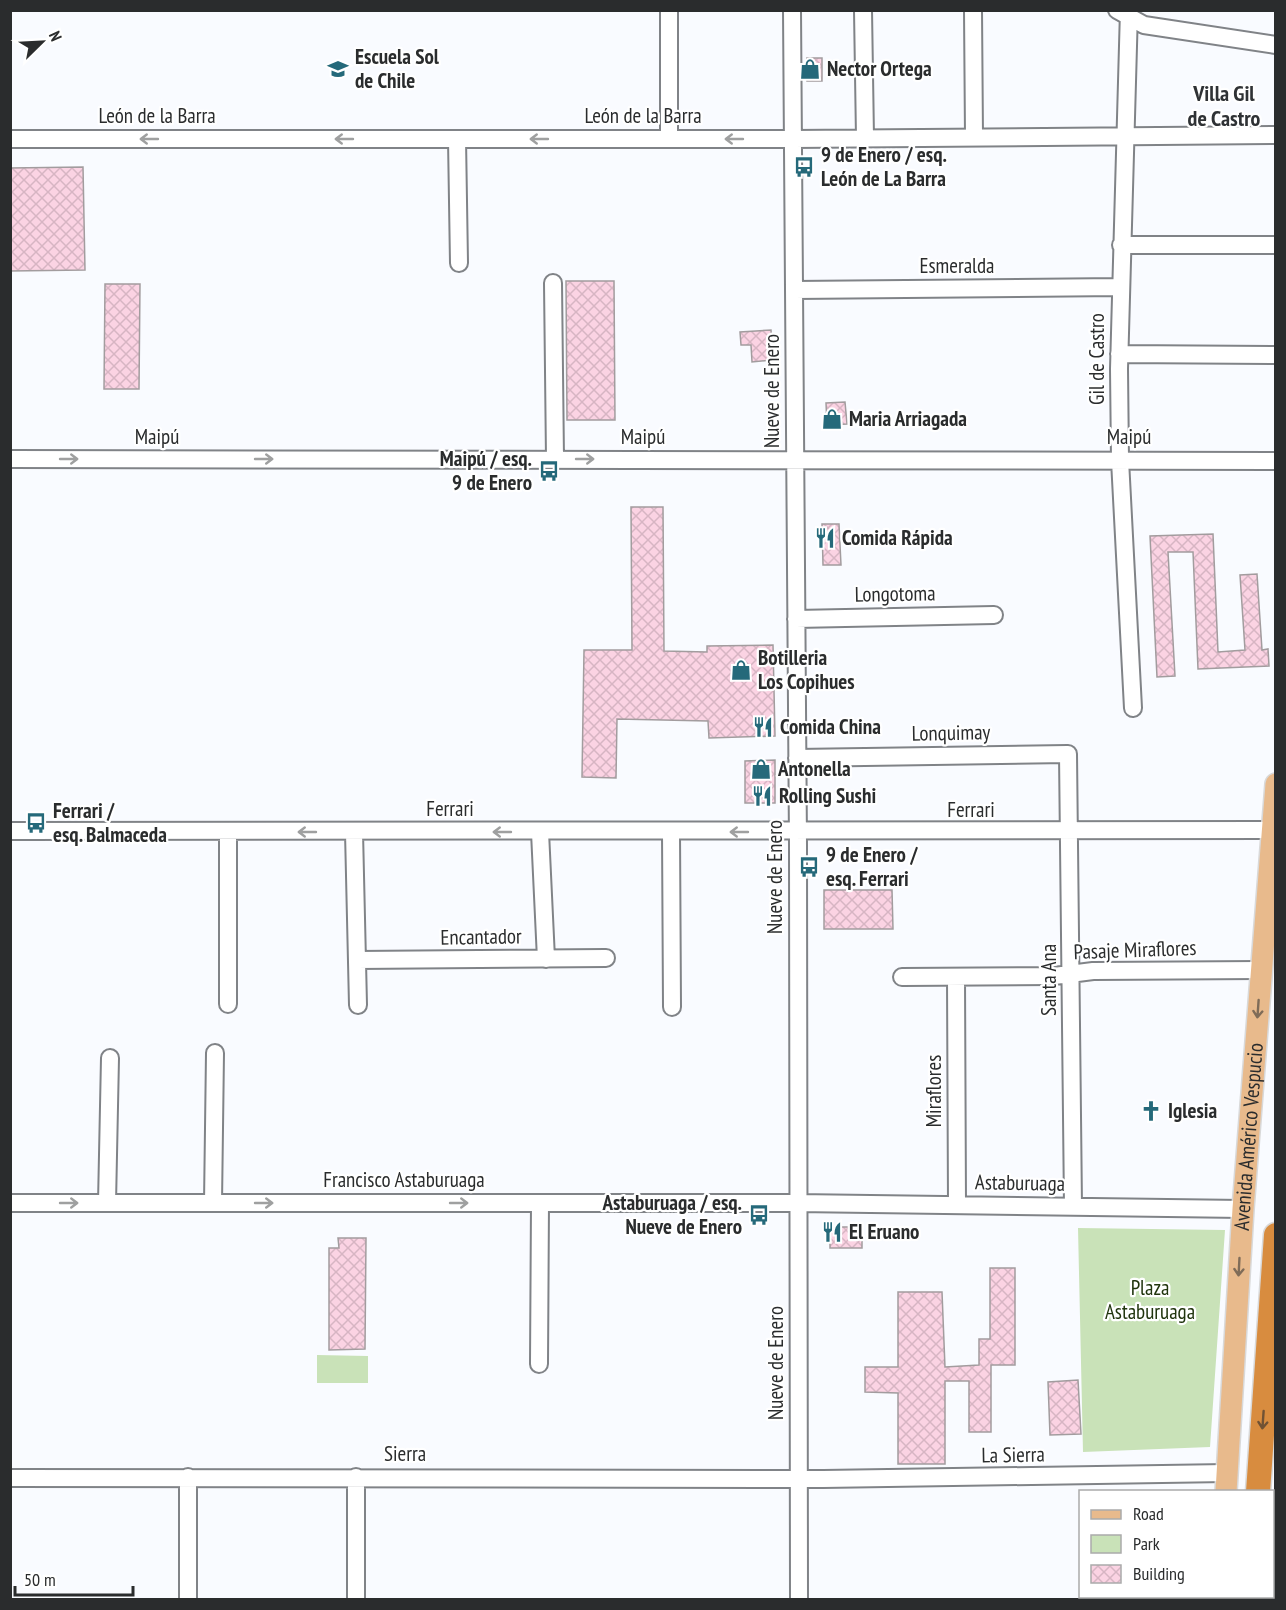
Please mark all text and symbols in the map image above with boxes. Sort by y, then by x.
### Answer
north arrow [12,12,72,72]
text: N [45,28,67,44]
place label: Escuela Sol de Chile [355,43,440,94]
place label: Nector Ortega [827,55,932,82]
school or university icon: Escuela Sol de Chile [326,57,350,81]
shop icon: Nector Ortega [798,57,822,81]
district label: Villa Gil de Castro [1188,79,1261,132]
street label: León de la Barra [98,102,216,129]
street label: León de la Barra [584,102,702,129]
one-way arrow [140,133,160,145]
one-way arrow [335,133,355,145]
one-way arrow [530,133,550,145]
one-way arrow [725,133,745,145]
place label: 9 de Enero / esq. León de La Barra [821,141,947,192]
bus stop icon: 9 de Enero / esq. León de La Barra [792,155,816,179]
street label: Esmeralda [920,252,995,279]
street label: Gil de Castro [1083,313,1110,405]
street label: Nueve de Enero [758,334,785,448]
place label: Maria Arriagada [849,405,967,432]
shop icon: Maria Arriagada [820,407,844,431]
street label: Maipú [135,423,179,450]
street label: Maipú [621,423,665,450]
street label: Maipú [1107,423,1151,450]
place label: Maipú / esq. 9 de Enero [440,445,532,496]
one-way arrow [58,453,78,465]
one-way arrow [253,453,273,465]
one-way arrow [574,453,594,465]
bus stop icon: Maipú / esq. 9 de Enero [537,459,561,483]
place label: Comida Rápida [842,524,953,551]
restaurant icon: Comida Rápida [813,526,837,550]
street label: Longotoma [854,579,936,608]
place label: Botilleria Los Copihues [758,644,855,695]
shop icon: Botilleria Los Copihues [729,658,753,682]
place label: Comida China [780,713,881,740]
restaurant icon: Comida China [751,715,775,739]
street label: Lonquimay [911,718,991,747]
place label: Antonella [777,755,851,782]
shop icon: Antonella [749,757,773,781]
place label: Rolling Sushi [779,782,876,809]
restaurant icon: Rolling Sushi [750,784,774,808]
street label: Ferrari [426,795,474,822]
street label: Ferrari [947,796,995,823]
place label: Ferrari / esq. Balmaceda [53,797,167,848]
bus stop icon: Ferrari / esq. Balmaceda [24,811,48,835]
street label: Nueve de Enero [761,820,788,934]
one-way arrow [298,826,318,838]
one-way arrow [493,826,513,838]
one-way arrow [730,826,750,838]
place label: 9 de Enero / esq. Ferrari [826,841,918,892]
bus stop icon: 9 de Enero / esq. Ferrari [797,855,821,879]
street label: Encantador [440,922,522,951]
street label: Pasaje Miraflores [1073,934,1197,965]
street label: Santa Ana [1035,944,1062,1016]
one-way arrow [1252,999,1263,1019]
street label: Avenida Américo Vespucio [1228,1042,1269,1231]
street label: Miraflores [920,1055,947,1127]
place label: Iglesia [1168,1097,1217,1124]
church icon: Iglesia [1139,1099,1163,1123]
street label: Francisco Astaburuaga [323,1166,485,1193]
street label: Astaburuaga [975,1168,1065,1197]
place label: Astaburuaga / esq. Nueve de Enero [601,1189,742,1240]
one-way arrow [58,1197,78,1209]
one-way arrow [253,1197,273,1209]
one-way arrow [448,1197,468,1209]
bus stop icon: Astaburuaga / esq. Nueve de Enero [747,1203,771,1227]
place label: El Eruano [849,1218,919,1245]
restaurant icon: El Eruano [820,1220,844,1244]
one-way arrow [1234,1256,1245,1276]
park label: Plaza Astaburuaga [1105,1274,1195,1325]
street label: Nueve de Enero [762,1306,789,1420]
one-way arrow [1257,1409,1268,1429]
street label: Sierra [384,1440,426,1467]
street label: La Sierra [981,1440,1045,1469]
legend [1079,1490,1274,1598]
text: Road [1133,1502,1164,1525]
text: Park [1133,1532,1160,1555]
scale bar [15,1559,134,1597]
text: Building [1133,1562,1185,1585]
text: 50 m [24,1568,56,1591]

